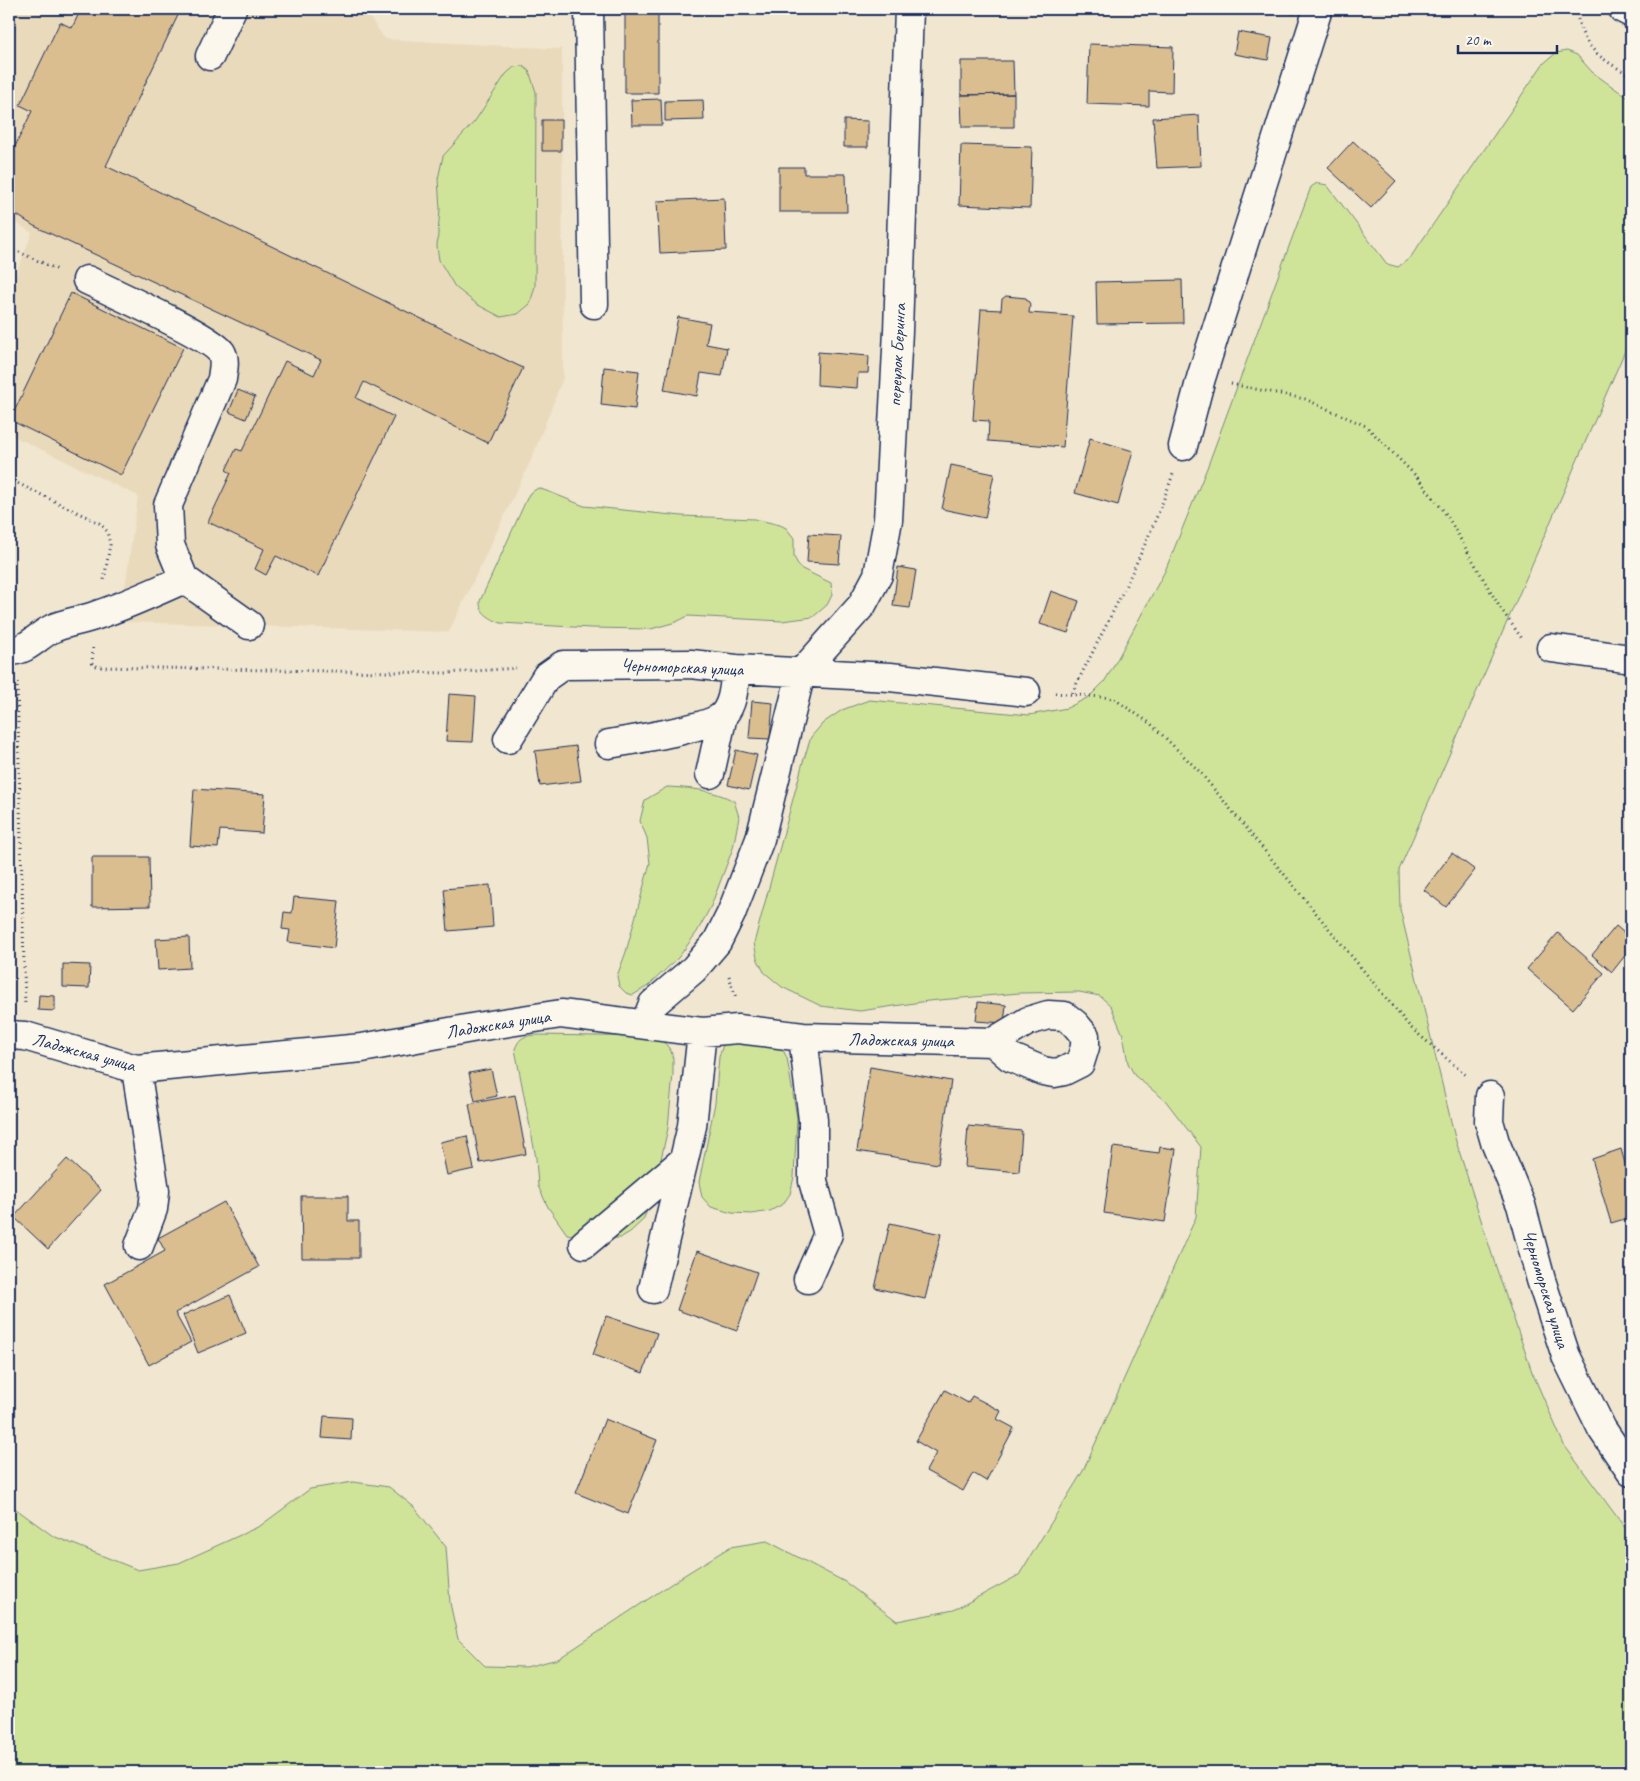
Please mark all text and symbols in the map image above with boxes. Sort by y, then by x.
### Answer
scale bar [1458,22,1556,54]
text: 20 m [1465,31,1492,50]
street label: переулок Беринга [883,302,911,407]
street label: Черноморская улица [621,654,745,680]
street label: Ладожская улица [444,1005,553,1043]
street label: Ладожская улица [30,1028,139,1077]
street label: Ладожская улица [848,1028,955,1052]
street label: Черноморская улица [1518,1227,1575,1352]

